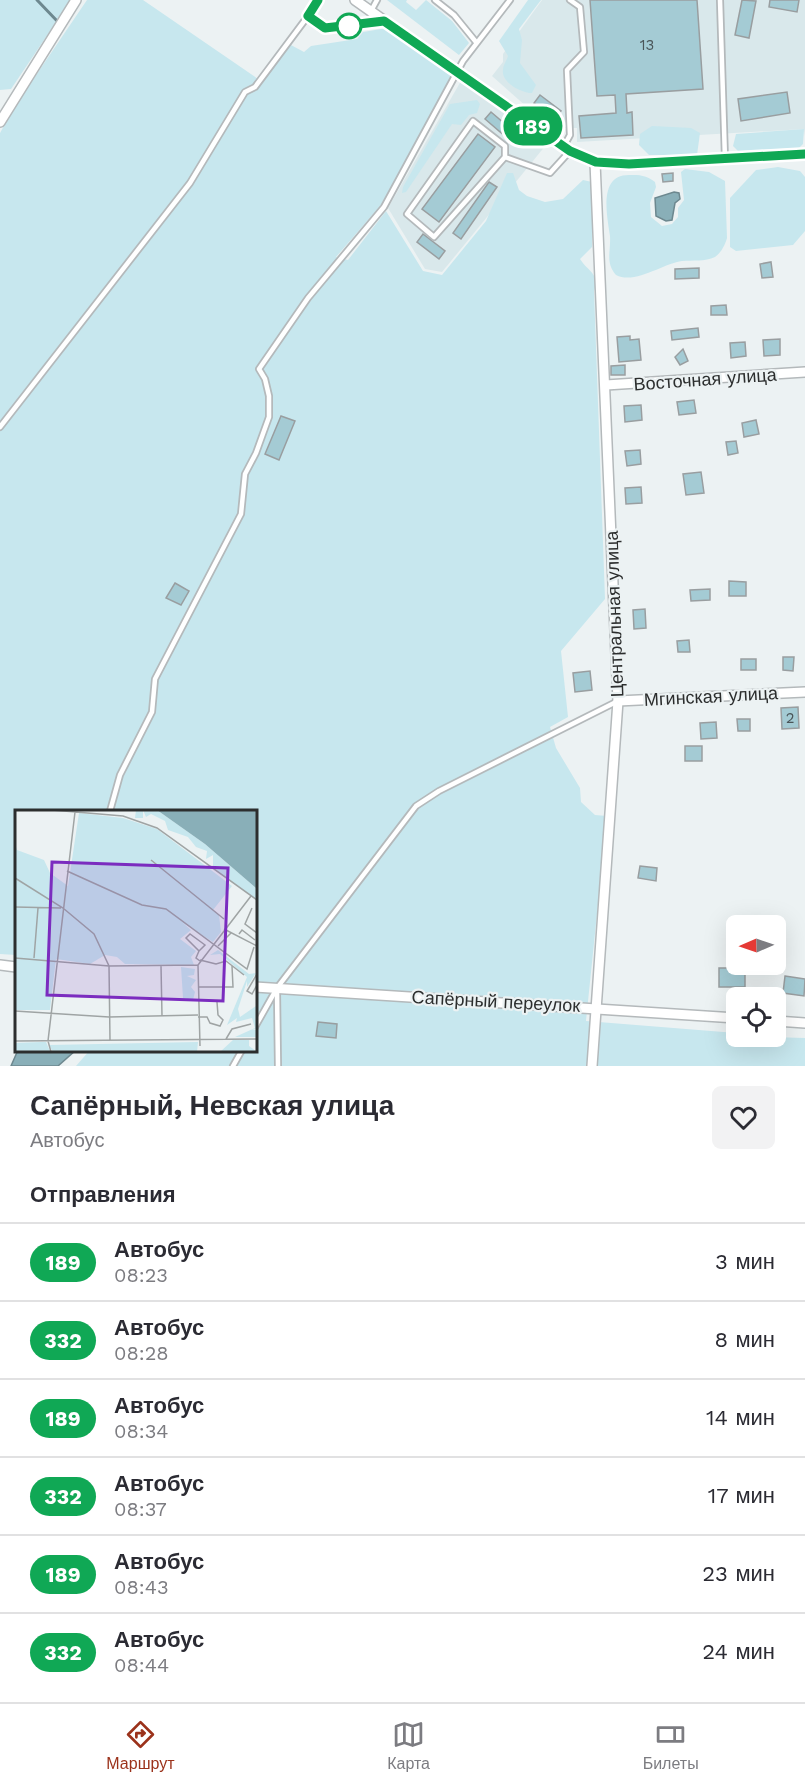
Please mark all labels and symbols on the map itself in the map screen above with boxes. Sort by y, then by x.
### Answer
unlabelled marker [336,13,362,39]
house number: 13 [640,36,654,54]
line badge: 189 [498,106,568,146]
street label: Восточная улица [633,363,778,394]
street label: Центральная улица [601,529,627,698]
street label: Мгинская улица [643,682,780,710]
house number: 2 [786,709,794,727]
inset map [15,810,256,1051]
north arrow [726,915,786,975]
street label: Сапёрный переулок [411,986,581,1016]

